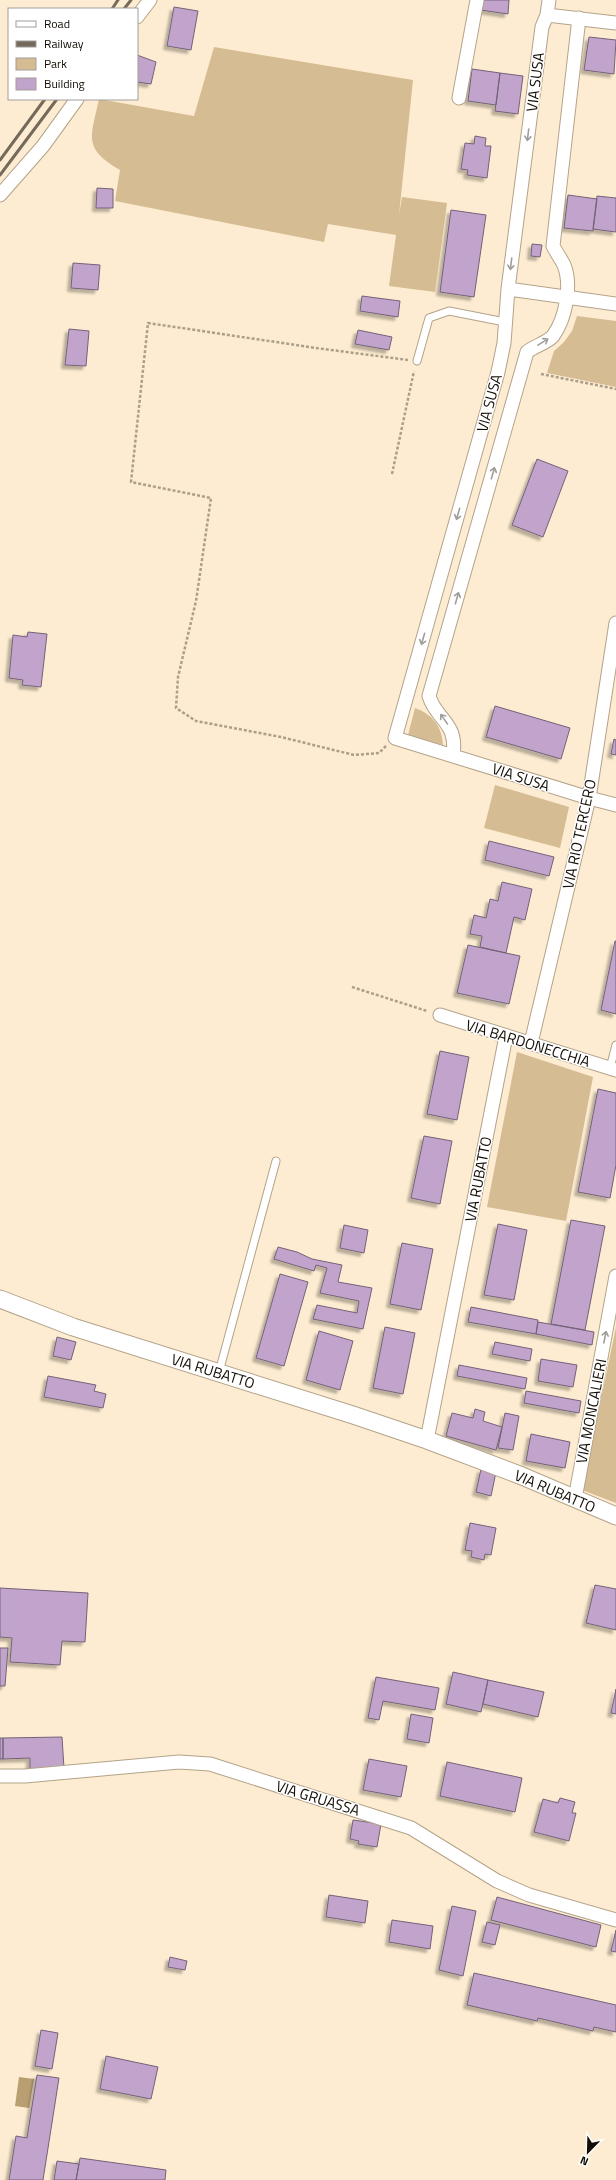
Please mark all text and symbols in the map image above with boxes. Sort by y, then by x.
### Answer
legend [8,8,138,100]
text: Road [44,14,70,33]
text: Railway [44,34,84,53]
street label: VIA SUSA [520,51,550,113]
text: Park [44,54,67,73]
text: Building [44,74,85,93]
one-way arrow [524,129,532,142]
one-way arrow [507,257,515,270]
one-way arrow [537,338,549,346]
street label: VIA SUSA [470,371,508,435]
one-way arrow [490,466,497,479]
one-way arrow [454,507,461,520]
one-way arrow [454,591,461,604]
one-way arrow [419,632,426,645]
one-way arrow [440,714,448,725]
street label: VIA SUSA [489,757,553,797]
street label: VIA RIO TERCERO [556,777,602,891]
street label: VIA BARDONECCHIA [463,1013,593,1073]
street label: VIA RUBATTO [458,1134,498,1224]
one-way arrow [601,1331,609,1344]
street label: VIA RUBATTO [168,1347,258,1395]
street label: VIA MONCALIERI [570,1357,612,1465]
street label: VIA RUBATTO [511,1464,599,1518]
street label: VIA GRUASSA [273,1774,363,1822]
north arrow [568,2132,608,2172]
text: N [577,2152,591,2170]

